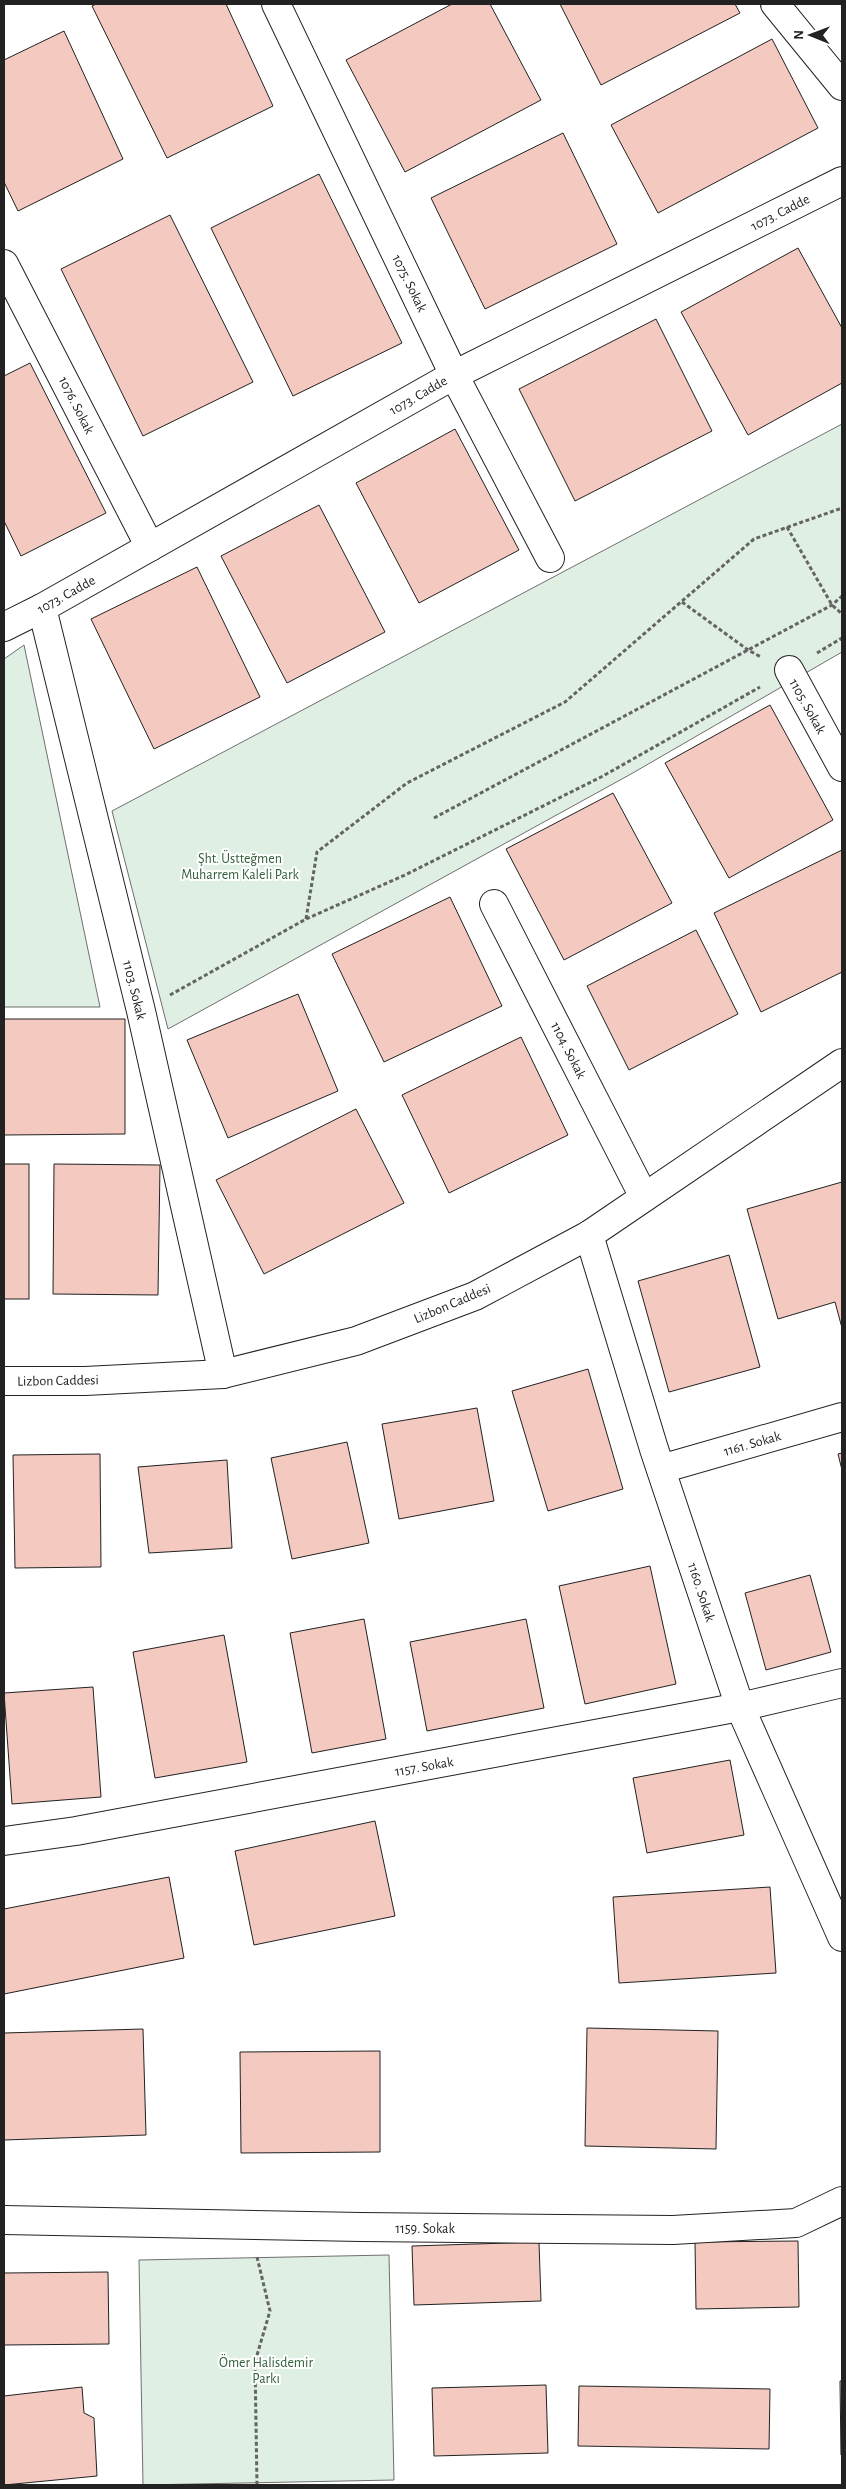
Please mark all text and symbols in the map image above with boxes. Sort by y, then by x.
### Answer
north arrow [786,10,836,60]
text: N [792,30,806,40]
street label: 1073. Cadde [749,192,812,234]
street label: 1075. Sokak [389,253,429,315]
street label: 1073. Cadde [387,374,450,418]
street label: 1076. Sokak [56,375,97,437]
street label: 1073. Cadde [35,573,98,617]
street label: 1105. Sokak [786,677,828,737]
park label: Şht. Üstteğmen Muharrem Kaleli Park [181,849,299,882]
street label: 1103. Sokak [120,959,148,1022]
street label: 1104. Sokak [548,1020,589,1082]
street label: Lizbon Caddesi [412,1282,493,1326]
street label: Lizbon Caddesi [17,1373,99,1389]
street label: 1161. Sokak [722,1429,783,1459]
street label: 1160. Sokak [685,1561,717,1624]
street label: 1157. Sokak [394,1755,455,1779]
street label: 1159. Sokak [395,2222,455,2236]
park label: Ömer Halisdemir Parkı [219,2353,313,2386]

